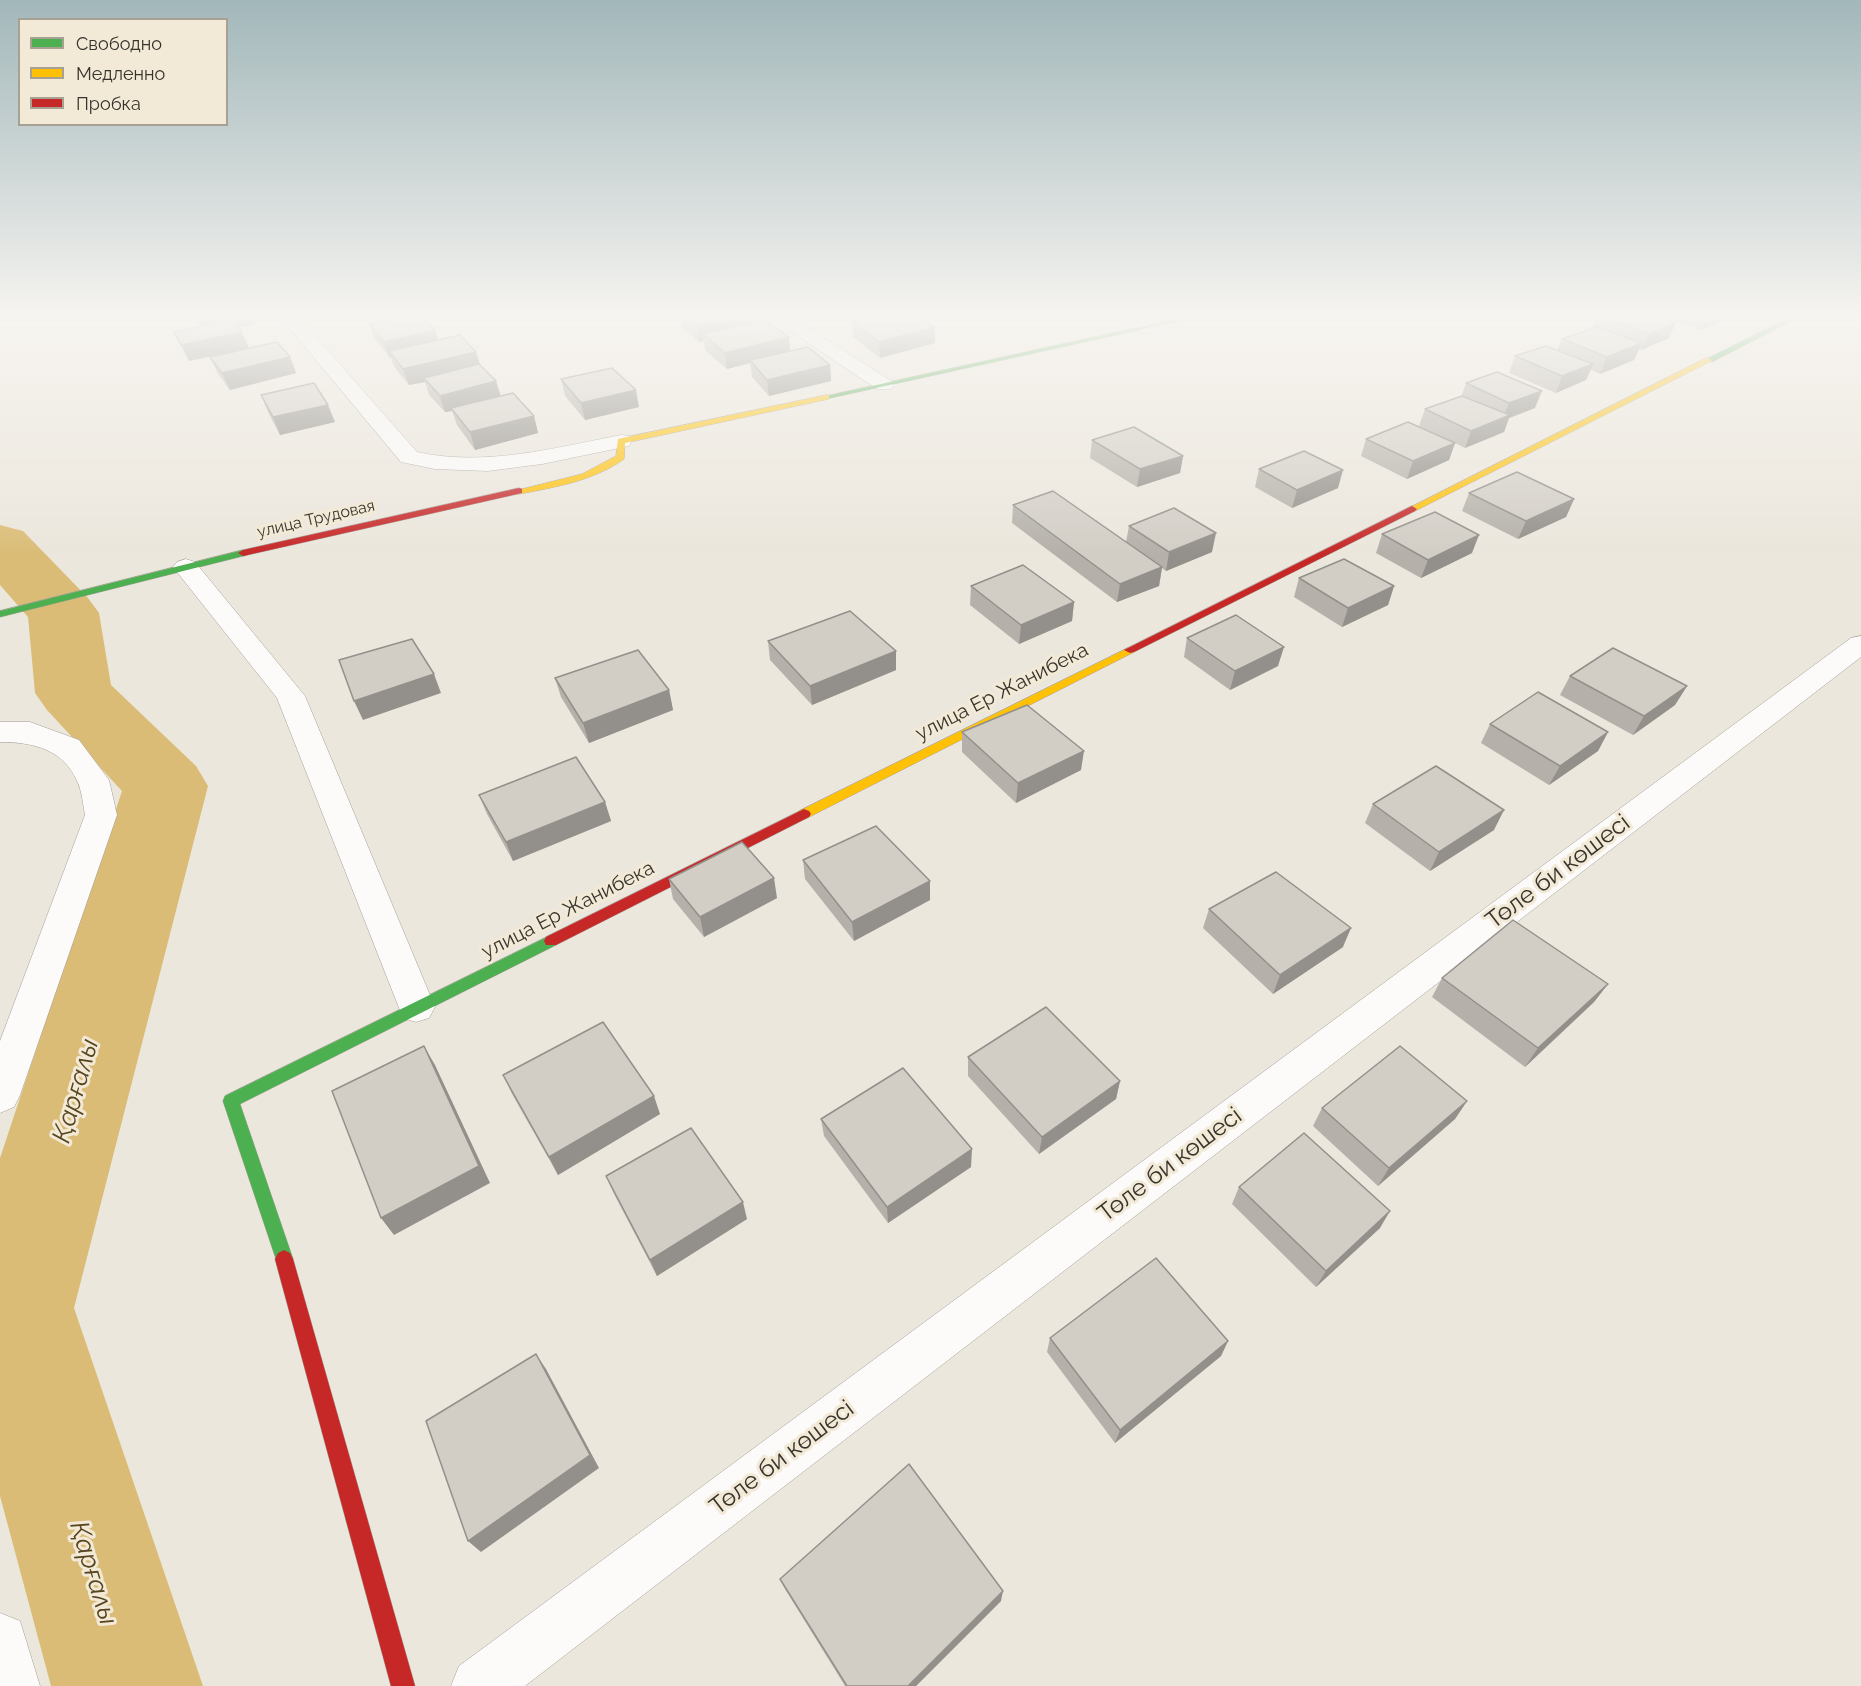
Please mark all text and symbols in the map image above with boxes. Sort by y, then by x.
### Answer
legend [18,18,228,126]
text: Свободно [76,33,162,54]
text: Медленно [76,63,165,84]
text: Пробка [76,93,141,114]
street label: улица Трудовая [255,496,377,542]
street label: улица Ер Жанибека [912,638,1092,746]
street label: Төле би көшесі [1480,809,1636,935]
street label: улица Ер Жанибека [478,856,658,964]
water label: Қарғалы [46,1036,106,1146]
street label: Төле би көшесі [1092,1102,1248,1228]
street label: Төле би көшесі [704,1395,860,1521]
water label: Қарғалы [63,1518,123,1628]

